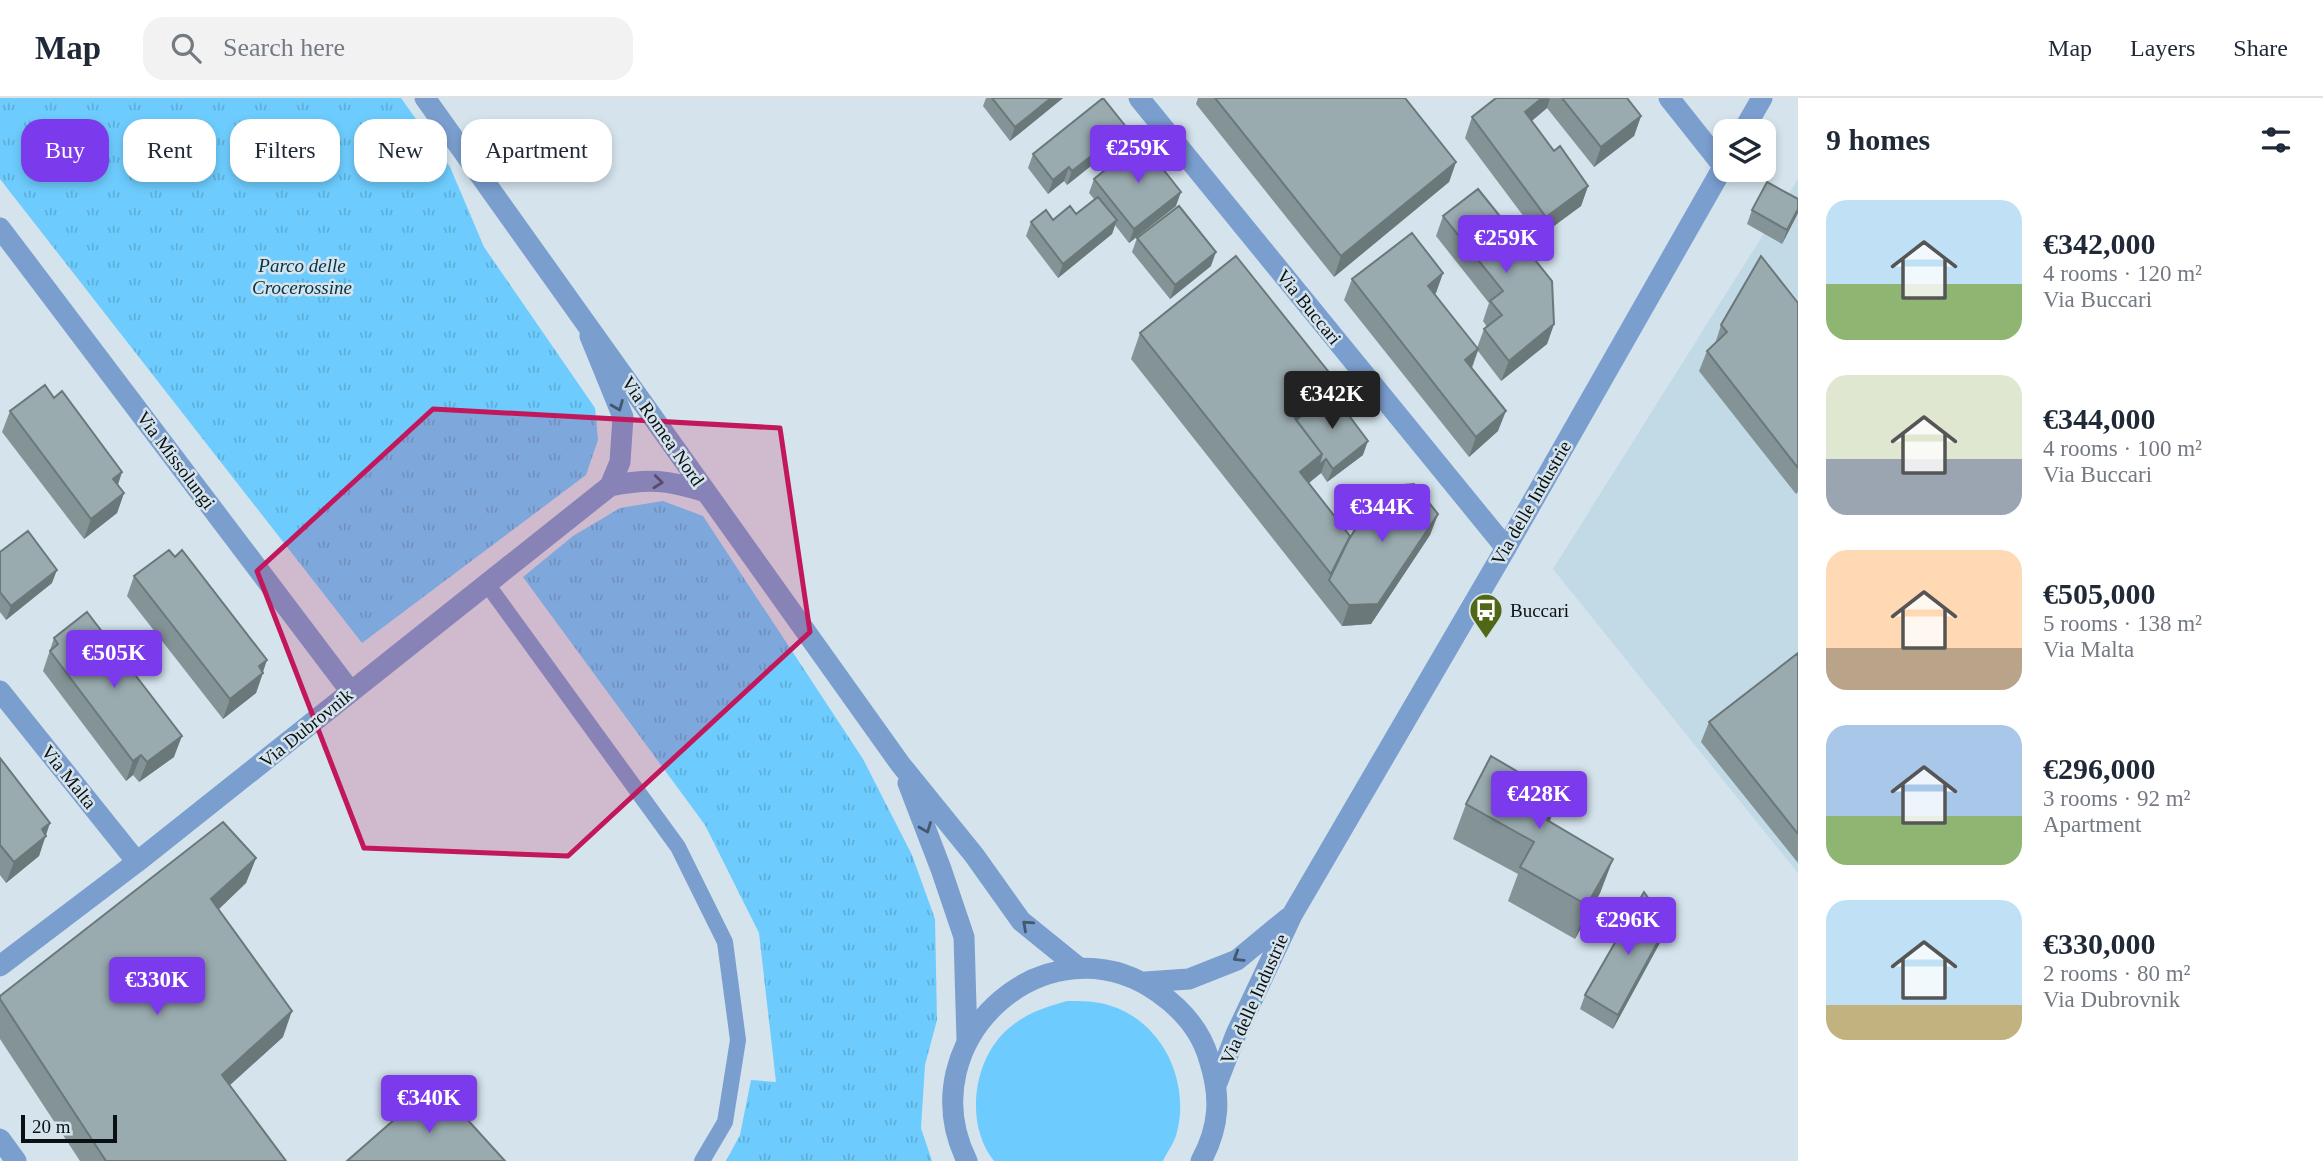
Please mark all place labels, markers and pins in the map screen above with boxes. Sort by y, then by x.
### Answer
pin: €259K [1089,126,1187,185]
pin: €259K [1457,216,1555,275]
pin: €342K [1283,372,1381,431]
pin: €344K [1333,484,1431,544]
bus stop icon: Buccari [1467,591,1505,640]
place label: Buccari [1510,600,1569,621]
pin: €505K [65,630,163,690]
pin: €428K [1490,772,1588,831]
pin: €296K [1579,898,1677,957]
pin: €330K [108,958,206,1017]
pin: €340K [380,1076,478,1135]

